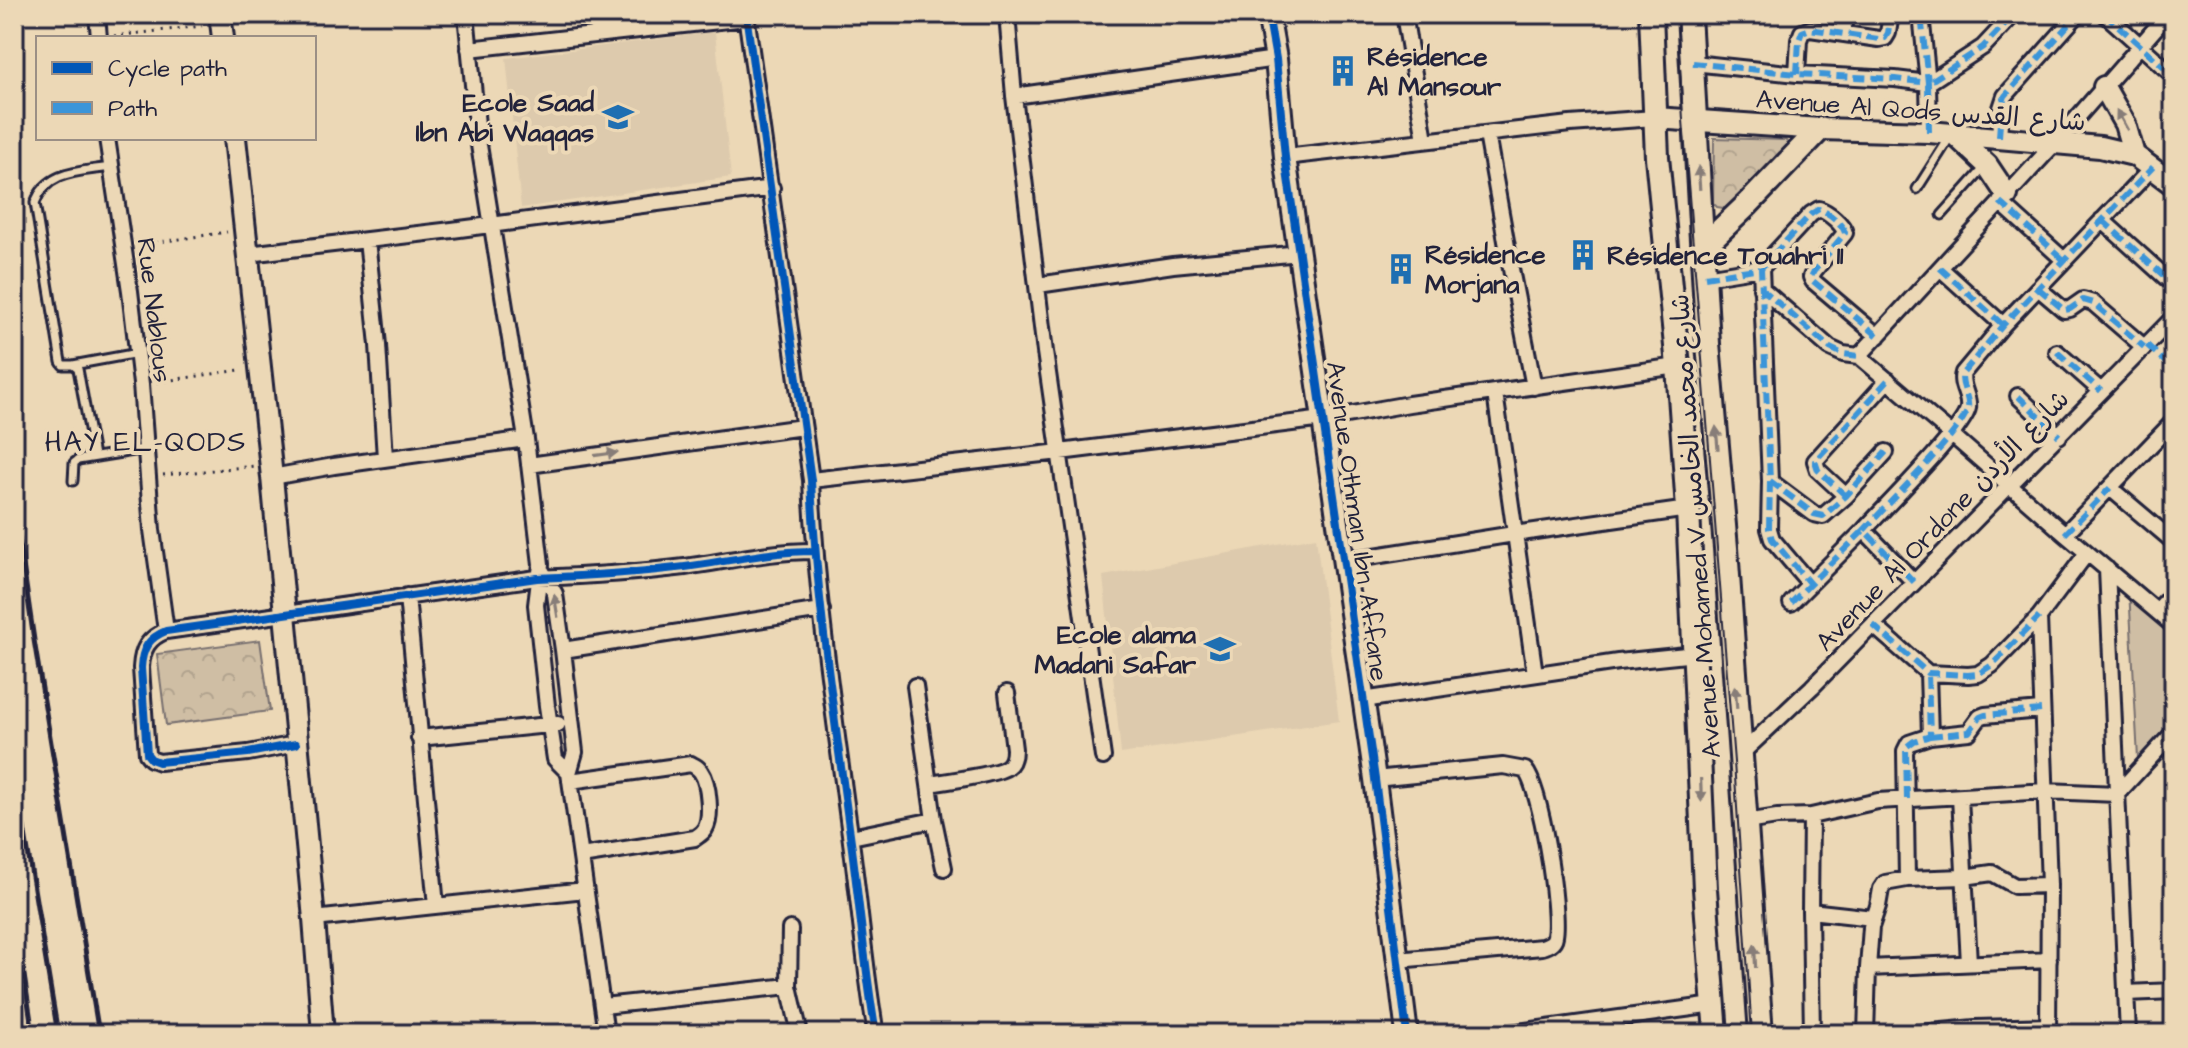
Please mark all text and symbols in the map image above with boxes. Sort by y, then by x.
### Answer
legend [36,36,316,140]
place label: Résidence Al Mansour [1367,39,1502,105]
text: Cycle path [108,52,227,87]
building icon: Résidence Al Mansour [1326,54,1360,88]
street label: Avenue Al Qods شارع القدس [1755,82,2087,140]
place label: Ecole Saad Ibn Abi Waqqas [416,85,595,151]
text: Path [108,92,157,126]
school or university icon: Ecole Saad Ibn Abi Waqqas [601,100,635,134]
one-way arrow [2116,109,2130,131]
one-way arrow [1692,165,1705,190]
street label: Rue Nablous [127,236,181,384]
place label: Résidence Morjana [1425,237,1546,303]
building icon: Résidence Touahri 11 [1566,238,1600,272]
place label: Résidence Touahri 11 [1607,238,1844,274]
building icon: Résidence Morjana [1384,252,1418,286]
street label: Avenue Mohamed V شارع محمد الخامس [1662,293,1730,759]
street label: Avenue Othman Ibn Affane [1317,359,1397,683]
street label: Avenue Al Ordone شارع الأردن [1807,381,2078,659]
district label: HAY EL-QODS [45,423,247,462]
one-way arrow [1710,425,1723,450]
one-way arrow [594,447,619,460]
one-way arrow [549,593,562,618]
place label: Ecole alama Madani Safar [1034,617,1197,683]
school or university icon: Ecole alama Madani Safar [1203,632,1237,666]
one-way arrow [1729,684,1742,709]
one-way arrow [1694,778,1707,803]
one-way arrow [1748,943,1761,968]

